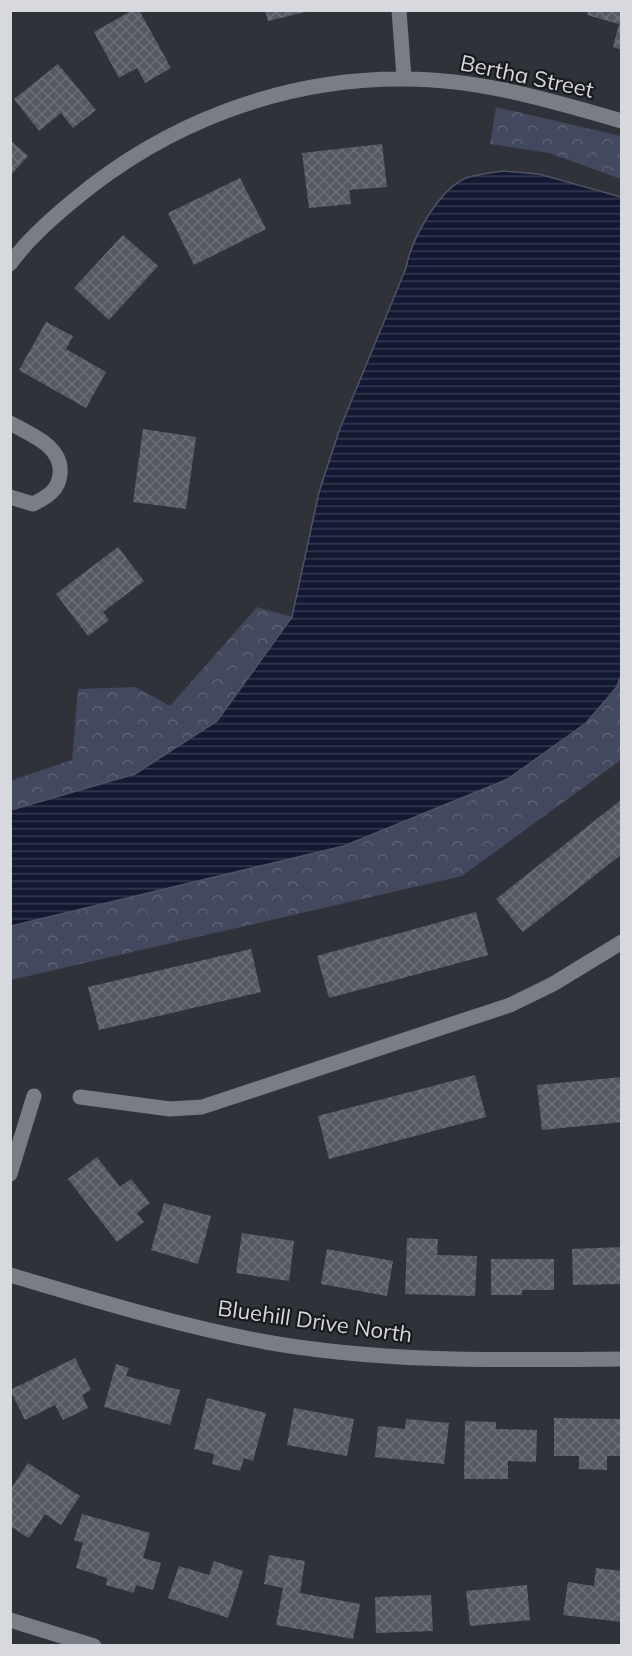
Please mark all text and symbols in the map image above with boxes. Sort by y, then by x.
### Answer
street label: Bertha Street [458,48,597,104]
street label: Bluehill Drive North [216,1293,414,1349]

